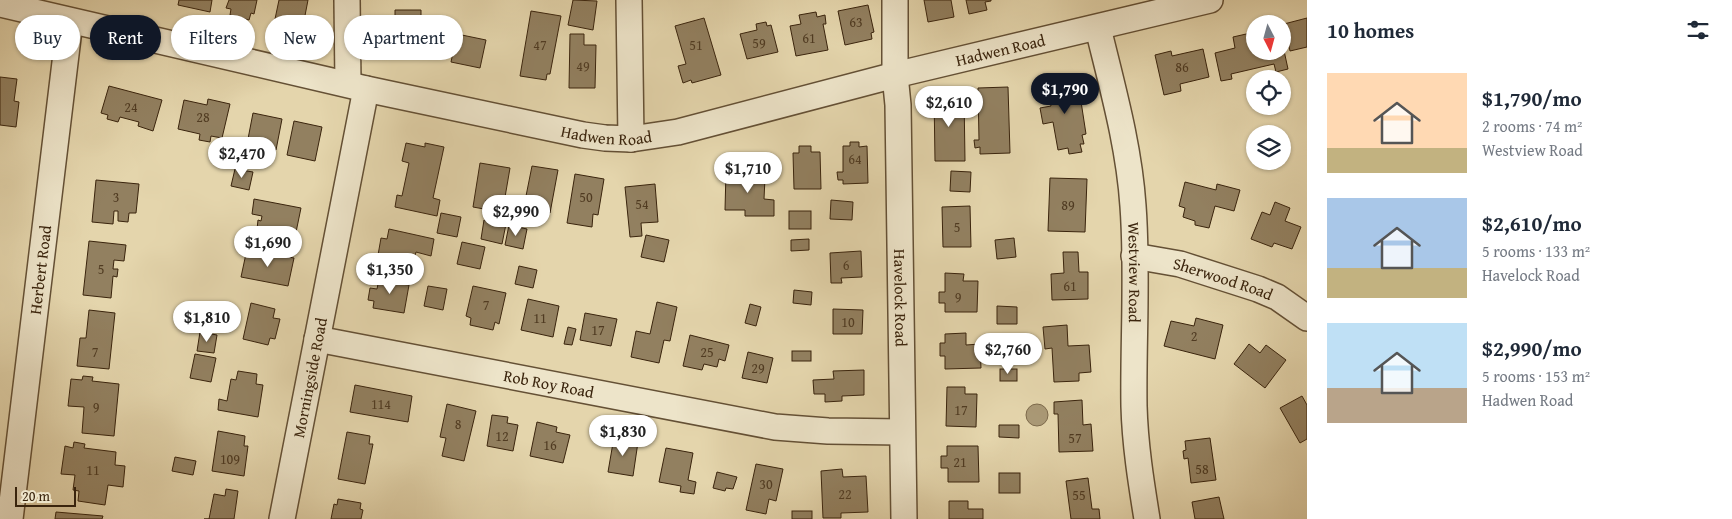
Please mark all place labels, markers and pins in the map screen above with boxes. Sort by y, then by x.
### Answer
pin: $1,790 [1024,72,1106,115]
pin: $2,610 [908,86,990,128]
pin: $2,470 [201,136,283,179]
pin: $1,710 [707,152,789,194]
pin: $2,990 [475,194,557,237]
pin: $1,690 [227,226,309,268]
pin: $1,350 [349,252,431,295]
pin: $1,810 [166,300,248,343]
pin: $2,760 [967,332,1049,375]
pin: $1,830 [582,414,664,457]

